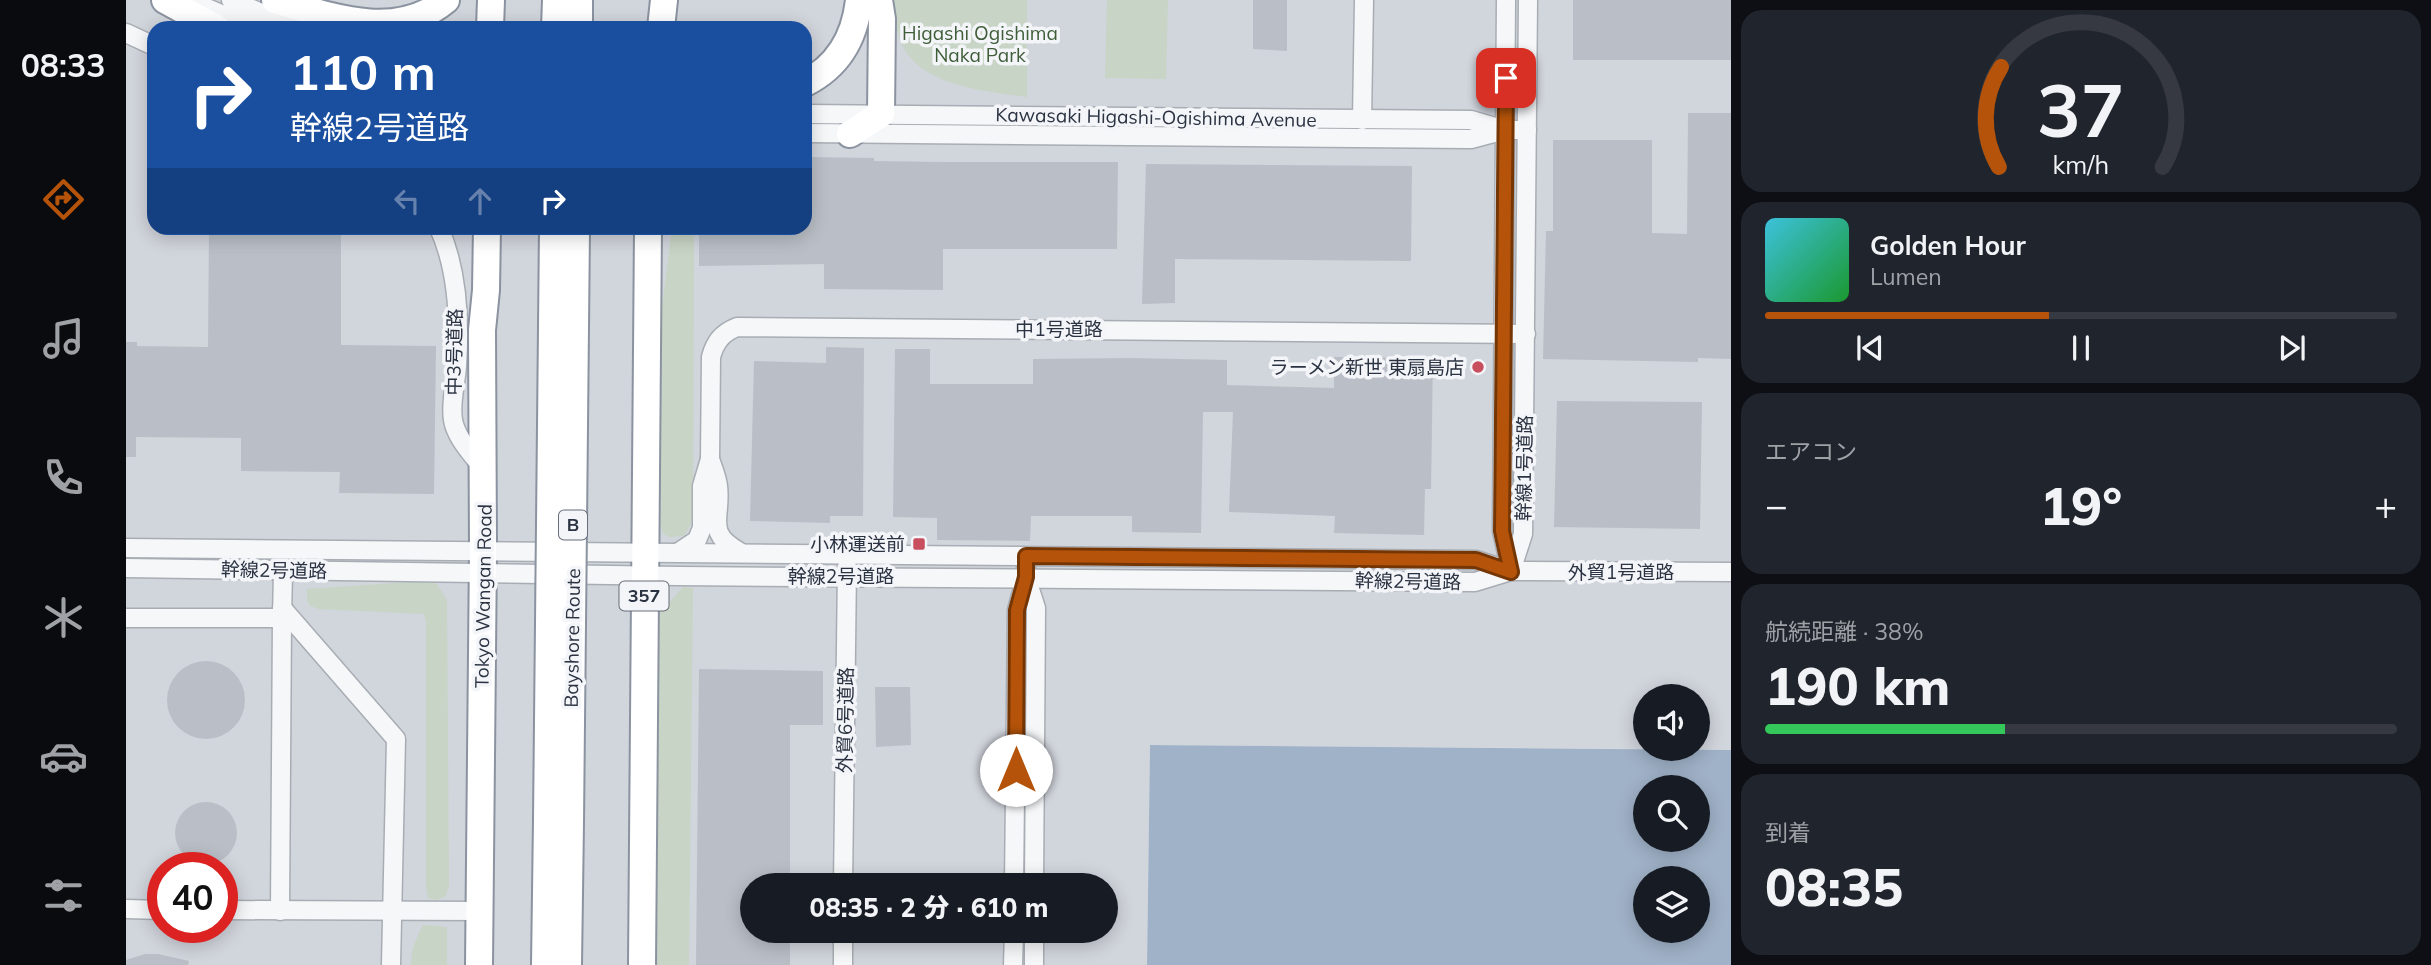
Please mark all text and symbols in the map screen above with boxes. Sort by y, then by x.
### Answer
park label: Higashi Ogishima Naka Park [902,21,1058,67]
text: 110 m [290,41,436,102]
text: 08:33 [21,45,105,85]
pin [1476,48,1536,108]
icon: right [175,49,266,140]
icon: arrive [1487,59,1525,97]
text: 37 [2037,64,2125,155]
street label: Kawasaki Higashi-Ogishima Avenue [995,102,1317,132]
text: 幹線2号道路 [290,107,469,147]
text: km/h [2053,149,2109,180]
icon: directions [39,175,88,224]
icon: left [388,182,426,220]
icon: ahead [461,182,499,220]
icon: right [534,182,572,220]
text: Golden Hour [1870,229,2026,262]
text: Lumen [1870,262,1942,291]
street label: 中3号道路 [441,308,467,396]
icon: music [39,314,88,363]
street label: 中1号道路 [1015,317,1103,341]
icon: previous [1851,329,1889,367]
icon: pause [2062,329,2100,367]
icon: next [2273,329,2311,367]
place label: ラーメン新世 東扇島店 [1270,355,1464,379]
marker: ラーメン新世 東扇島店 [1470,359,1486,375]
street label: 幹線1号道路 [1511,415,1537,521]
text: エアコン [1765,437,1857,466]
icon: phone [39,453,88,502]
text: 19° [2040,473,2122,538]
text: − [1765,481,1788,529]
text: + [2374,481,2397,529]
street label: Tokyo Wangan Road [469,504,497,688]
road number: B [559,510,587,540]
place label: 小林運送前 [810,532,905,556]
marker: 小林運送前 [911,536,927,552]
street label: 幹線2号道路 [221,557,327,583]
street label: 外貿1号道路 [1568,560,1674,584]
street label: 幹線2号道路 [788,564,894,588]
street label: Bayshore Route [559,568,585,708]
street label: 幹線2号道路 [1355,568,1461,594]
road number: 357 [620,582,668,610]
icon: climate [39,593,88,642]
text: 航続距離 · 38% [1765,617,1923,646]
text: 190 km [1765,653,1950,718]
street label: 外貿6号道路 [832,667,858,773]
map controls [1633,684,1710,943]
button: sound [1633,684,1710,761]
icon: car [39,732,88,781]
position arrow [979,733,1053,807]
button: search [1633,775,1710,852]
text: 到着 [1765,818,1811,847]
speed limit sign: 40 [147,852,238,943]
text: 08:35 [1765,854,1903,919]
button: layers [1633,866,1710,943]
icon: filters [39,871,88,920]
text: 08:35 · 2 分 · 610 m [810,891,1048,924]

